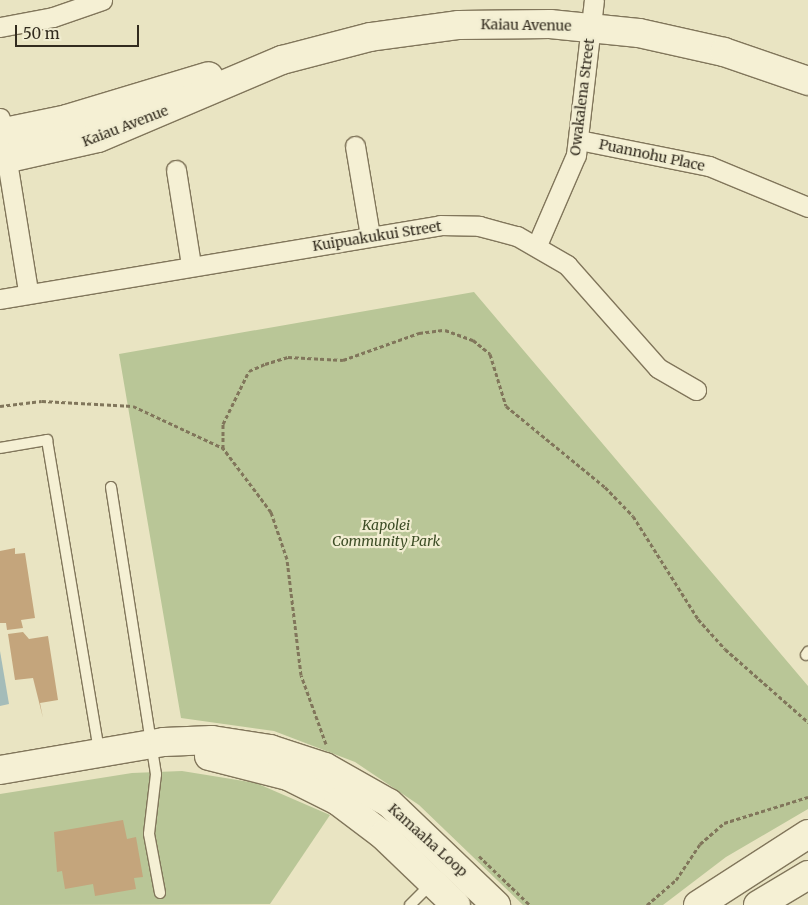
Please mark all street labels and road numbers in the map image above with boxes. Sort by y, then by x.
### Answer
street label: Kaiau Avenue [481,16,571,34]
street label: Owakalena Street [566,37,598,157]
street label: Kaiau Avenue [80,102,170,150]
street label: Puannohu Place [597,136,707,174]
street label: Kuipuakukui Street [311,217,443,255]
street label: Kamaaha Loop [385,800,471,880]

